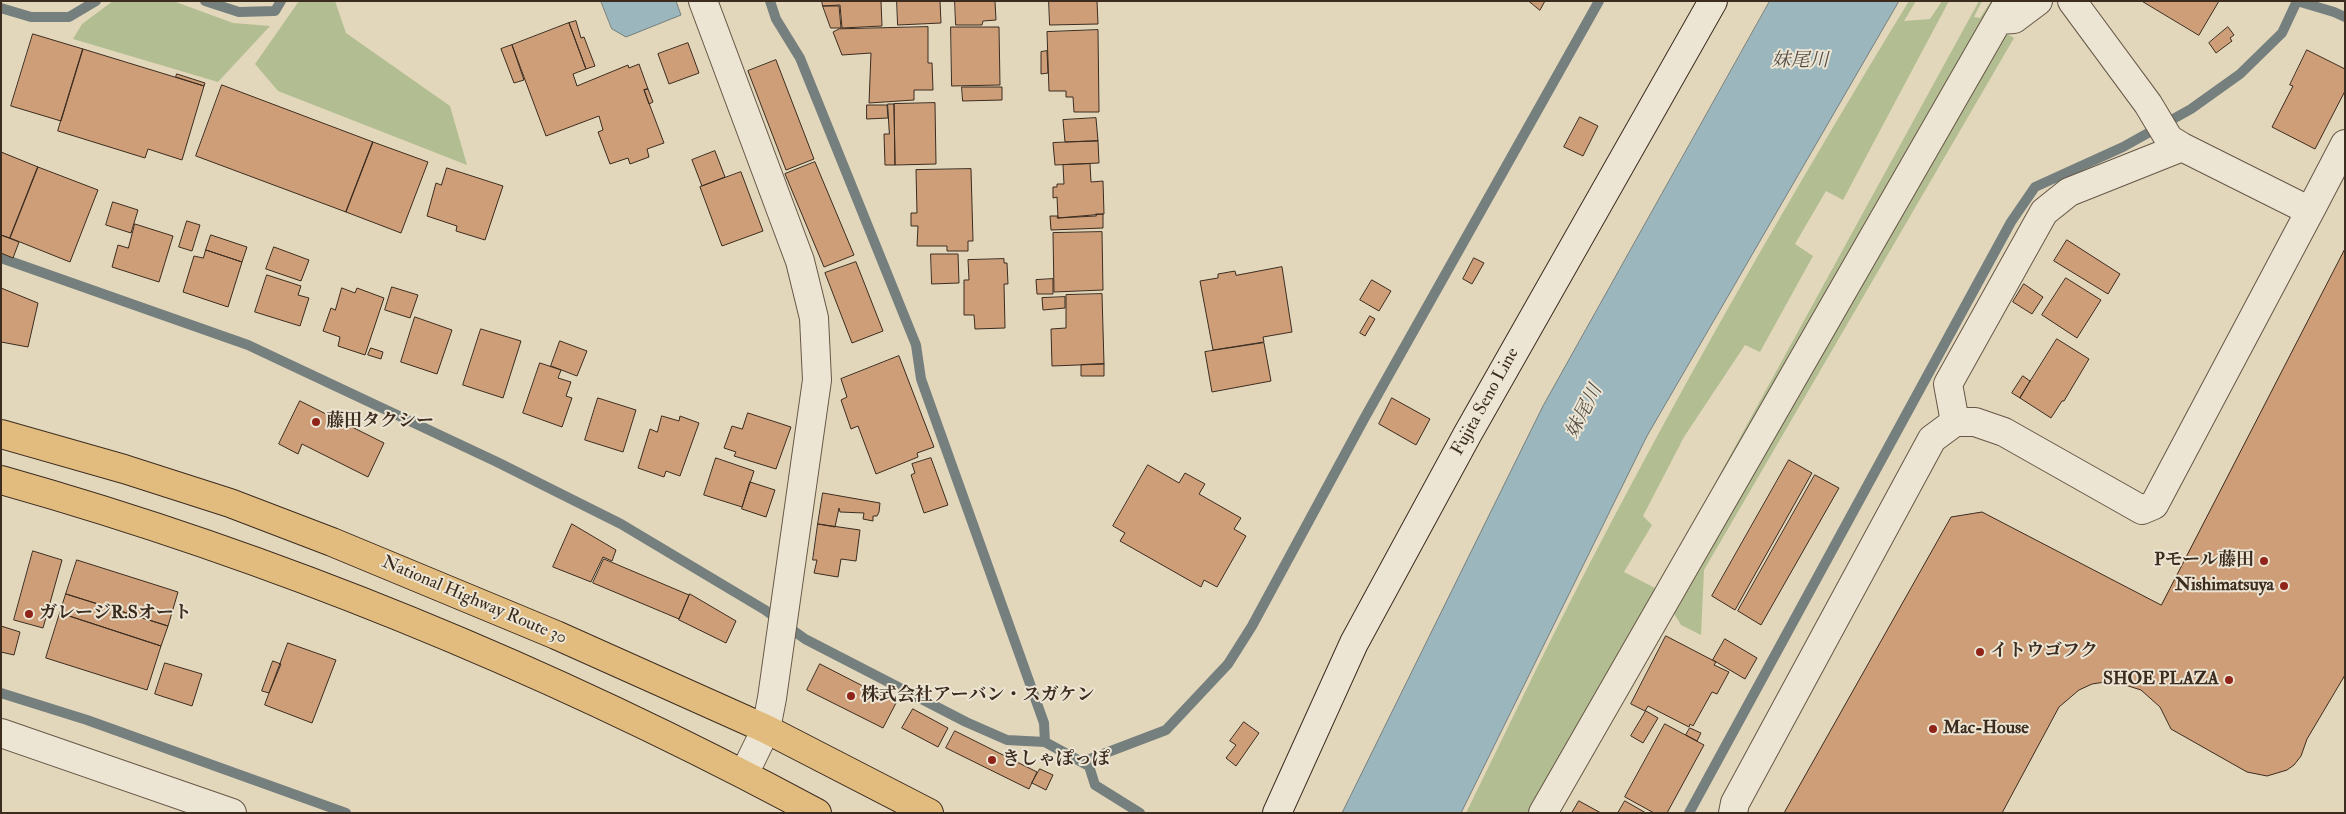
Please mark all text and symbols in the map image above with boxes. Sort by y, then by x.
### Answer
water label: 妹尾川 [1772,51,1828,73]
street label: Fujita Seno Line [1447,344,1525,460]
water label: 妹尾川 [1562,381,1608,443]
place label: 藤田タクシー [326,411,434,433]
marker: 藤田タクシー [310,416,322,428]
place label: Pモール藤田 [2154,550,2254,572]
street label: National Highway Route 30 [378,552,570,650]
marker: Pモール藤田 [2258,555,2270,567]
place label: Nishimatsuya [2175,575,2274,597]
marker: Nishimatsuya [2278,580,2290,592]
place label: ガレージR.Sオート [39,603,192,625]
marker: ガレージR.Sオート [23,608,35,620]
place label: イトウゴフク [1990,641,2098,663]
marker: イトウゴフク [1974,646,1986,658]
place label: SHOE PLAZA [2103,669,2219,691]
marker: SHOE PLAZA [2223,674,2235,686]
place label: 株式会社アーバン・スガケン [861,685,1094,707]
marker: 株式会社アーバン・スガケン [845,690,857,702]
place label: Mac-House [1943,718,2029,740]
marker: Mac-House [1927,723,1939,735]
place label: きしゃぽっぽ [1002,749,1110,771]
marker: きしゃぽっぽ [986,754,998,766]

